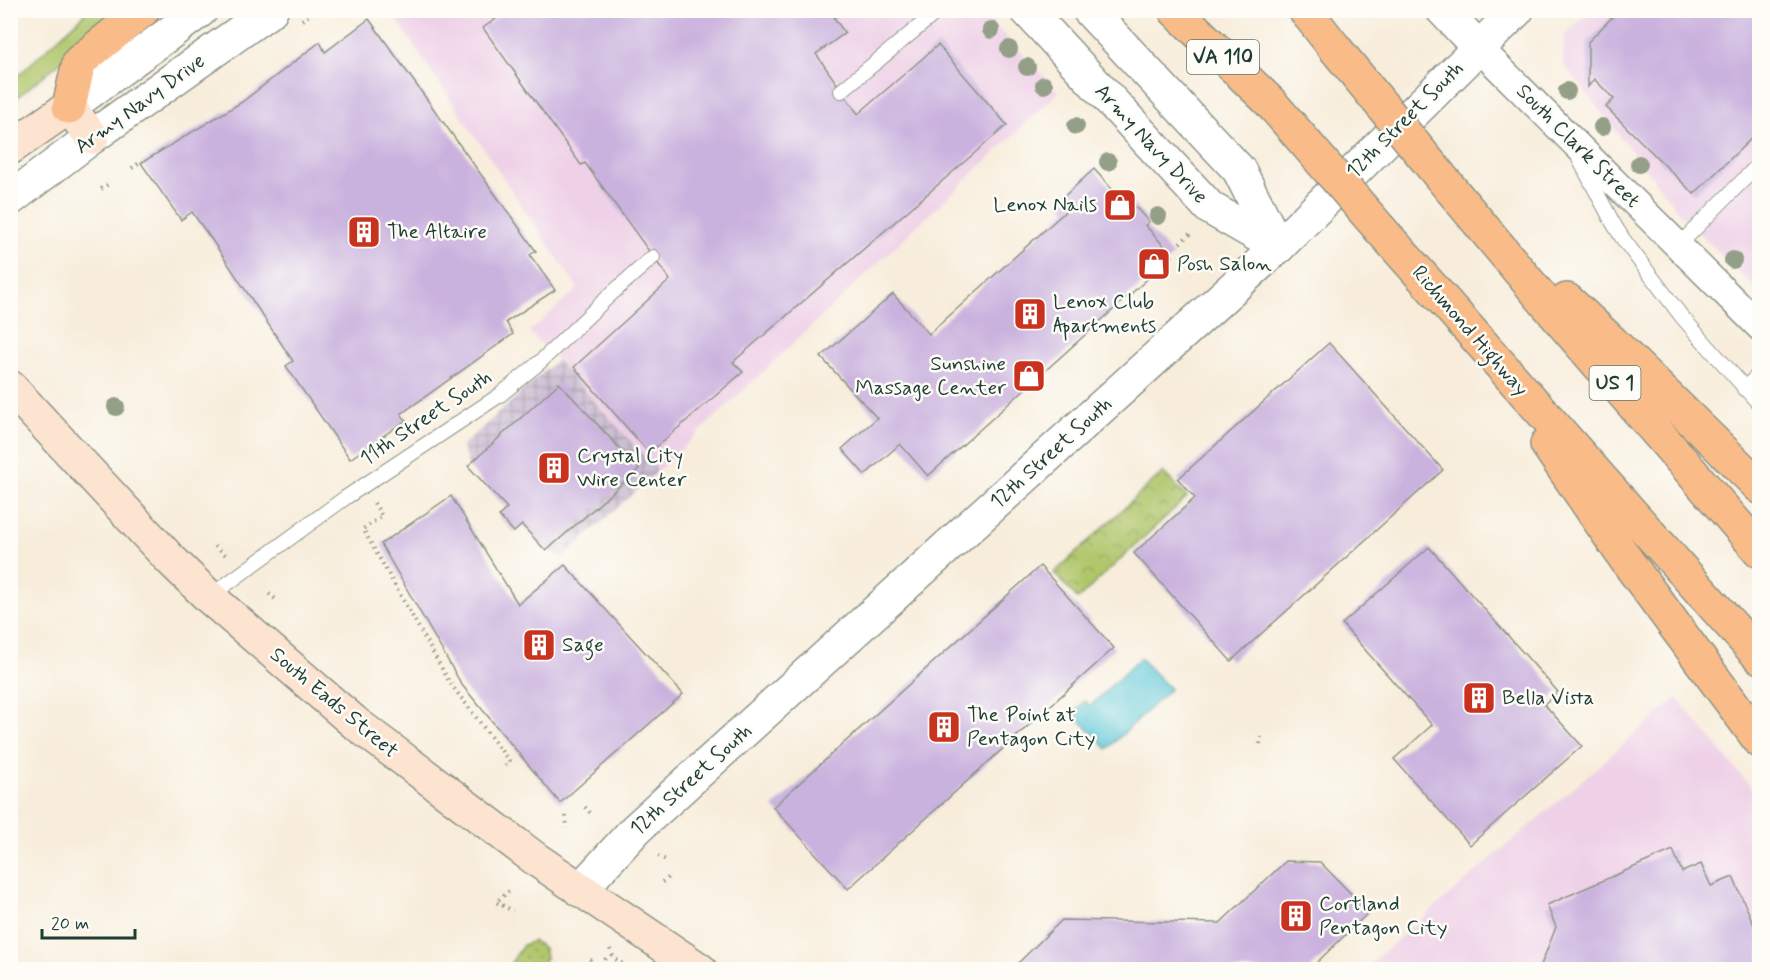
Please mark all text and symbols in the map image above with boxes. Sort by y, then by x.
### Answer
road number: VA 110 [1187,40,1259,74]
street label: Army Navy Drive [69,47,211,161]
street label: 12th Street South [1340,55,1470,185]
street label: Army Navy Drive [1088,78,1214,210]
street label: South Clark Street [1510,78,1646,214]
shop icon: Lenox Nails [1102,187,1138,223]
place label: Lenox Nails [993,191,1097,219]
building icon: The Altaire [346,214,382,250]
place label: The Altaire [387,218,487,246]
shop icon: Posh Salon [1136,246,1172,282]
place label: Posh Salon [1177,250,1272,278]
street label: Richmond Highway [1404,260,1535,404]
place label: Lenox Club Apartments [1053,288,1156,341]
building icon: Lenox Club Apartments [1012,296,1048,332]
place label: Sunshine Massage Center [855,350,1006,402]
shop icon: Sunshine Massage Center [1011,358,1047,394]
street label: 11th Street South [355,363,497,473]
road number: US 1 [1590,366,1640,400]
street label: 12th Street South [984,391,1118,515]
place label: Crystal City Wire Center [577,442,687,494]
building icon: Crystal City Wire Center [536,450,572,486]
building icon: Sage [521,627,557,663]
place label: Sage [562,631,604,661]
street label: South Eads Street [264,641,404,765]
building icon: Bella Vista [1461,680,1497,716]
place label: Bella Vista [1502,684,1594,712]
place label: The Point at Pentagon City [967,701,1095,753]
building icon: The Point at Pentagon City [926,709,962,745]
street label: 12th Street South [624,718,758,842]
place label: Cortland Pentagon City [1319,890,1447,942]
building icon: Cortland Pentagon City [1278,898,1314,934]
scale bar [42,902,135,940]
text: 20 m [51,912,89,936]

